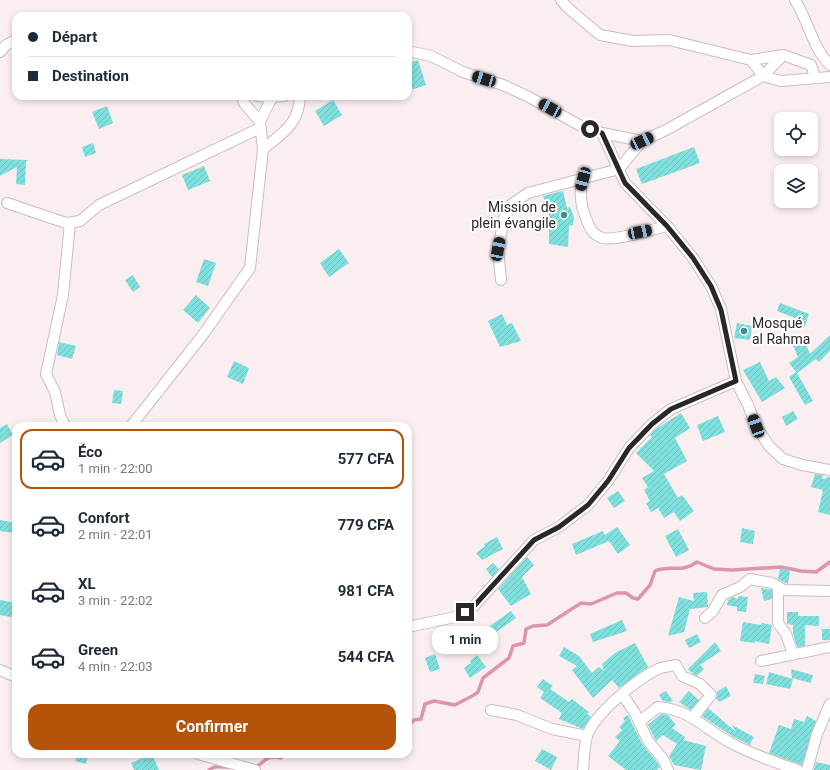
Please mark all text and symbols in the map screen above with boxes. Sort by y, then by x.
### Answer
text: Départ [52,28,97,46]
text: Destination [52,67,129,85]
car [471,70,497,88]
car [537,97,563,119]
map controls [774,112,818,208]
button: locate [774,112,818,156]
route start [581,120,599,138]
car [629,130,655,152]
button: layers [774,164,818,208]
car [574,166,592,192]
place label: Mission de plein évangile [471,199,556,231]
marker: Mission de plein évangile [559,210,569,220]
car [627,224,653,240]
car [490,236,506,262]
place label: Mosqué al Rahma [752,315,810,347]
marker: Mosqué al Rahma [739,326,749,336]
car [746,413,766,439]
icon: car [30,441,66,477]
text: Éco [78,443,103,461]
text: 577 CFA [338,450,394,468]
text: 1 min · 22:00 [78,461,153,476]
icon: car [30,507,66,543]
text: Confort [78,509,129,527]
text: 779 CFA [338,516,394,534]
text: 2 min · 22:01 [78,527,153,542]
icon: car [30,573,66,609]
text: XL [78,575,96,593]
text: 981 CFA [338,582,394,600]
text: 3 min · 22:02 [78,593,153,608]
route end [456,603,474,621]
callout: 1 min [432,626,498,654]
text: 1 min [449,632,481,647]
icon: car [30,639,66,675]
text: Green [78,641,118,659]
text: 544 CFA [338,648,394,666]
text: 4 min · 22:03 [78,659,153,674]
button: Confirmer [28,704,396,750]

